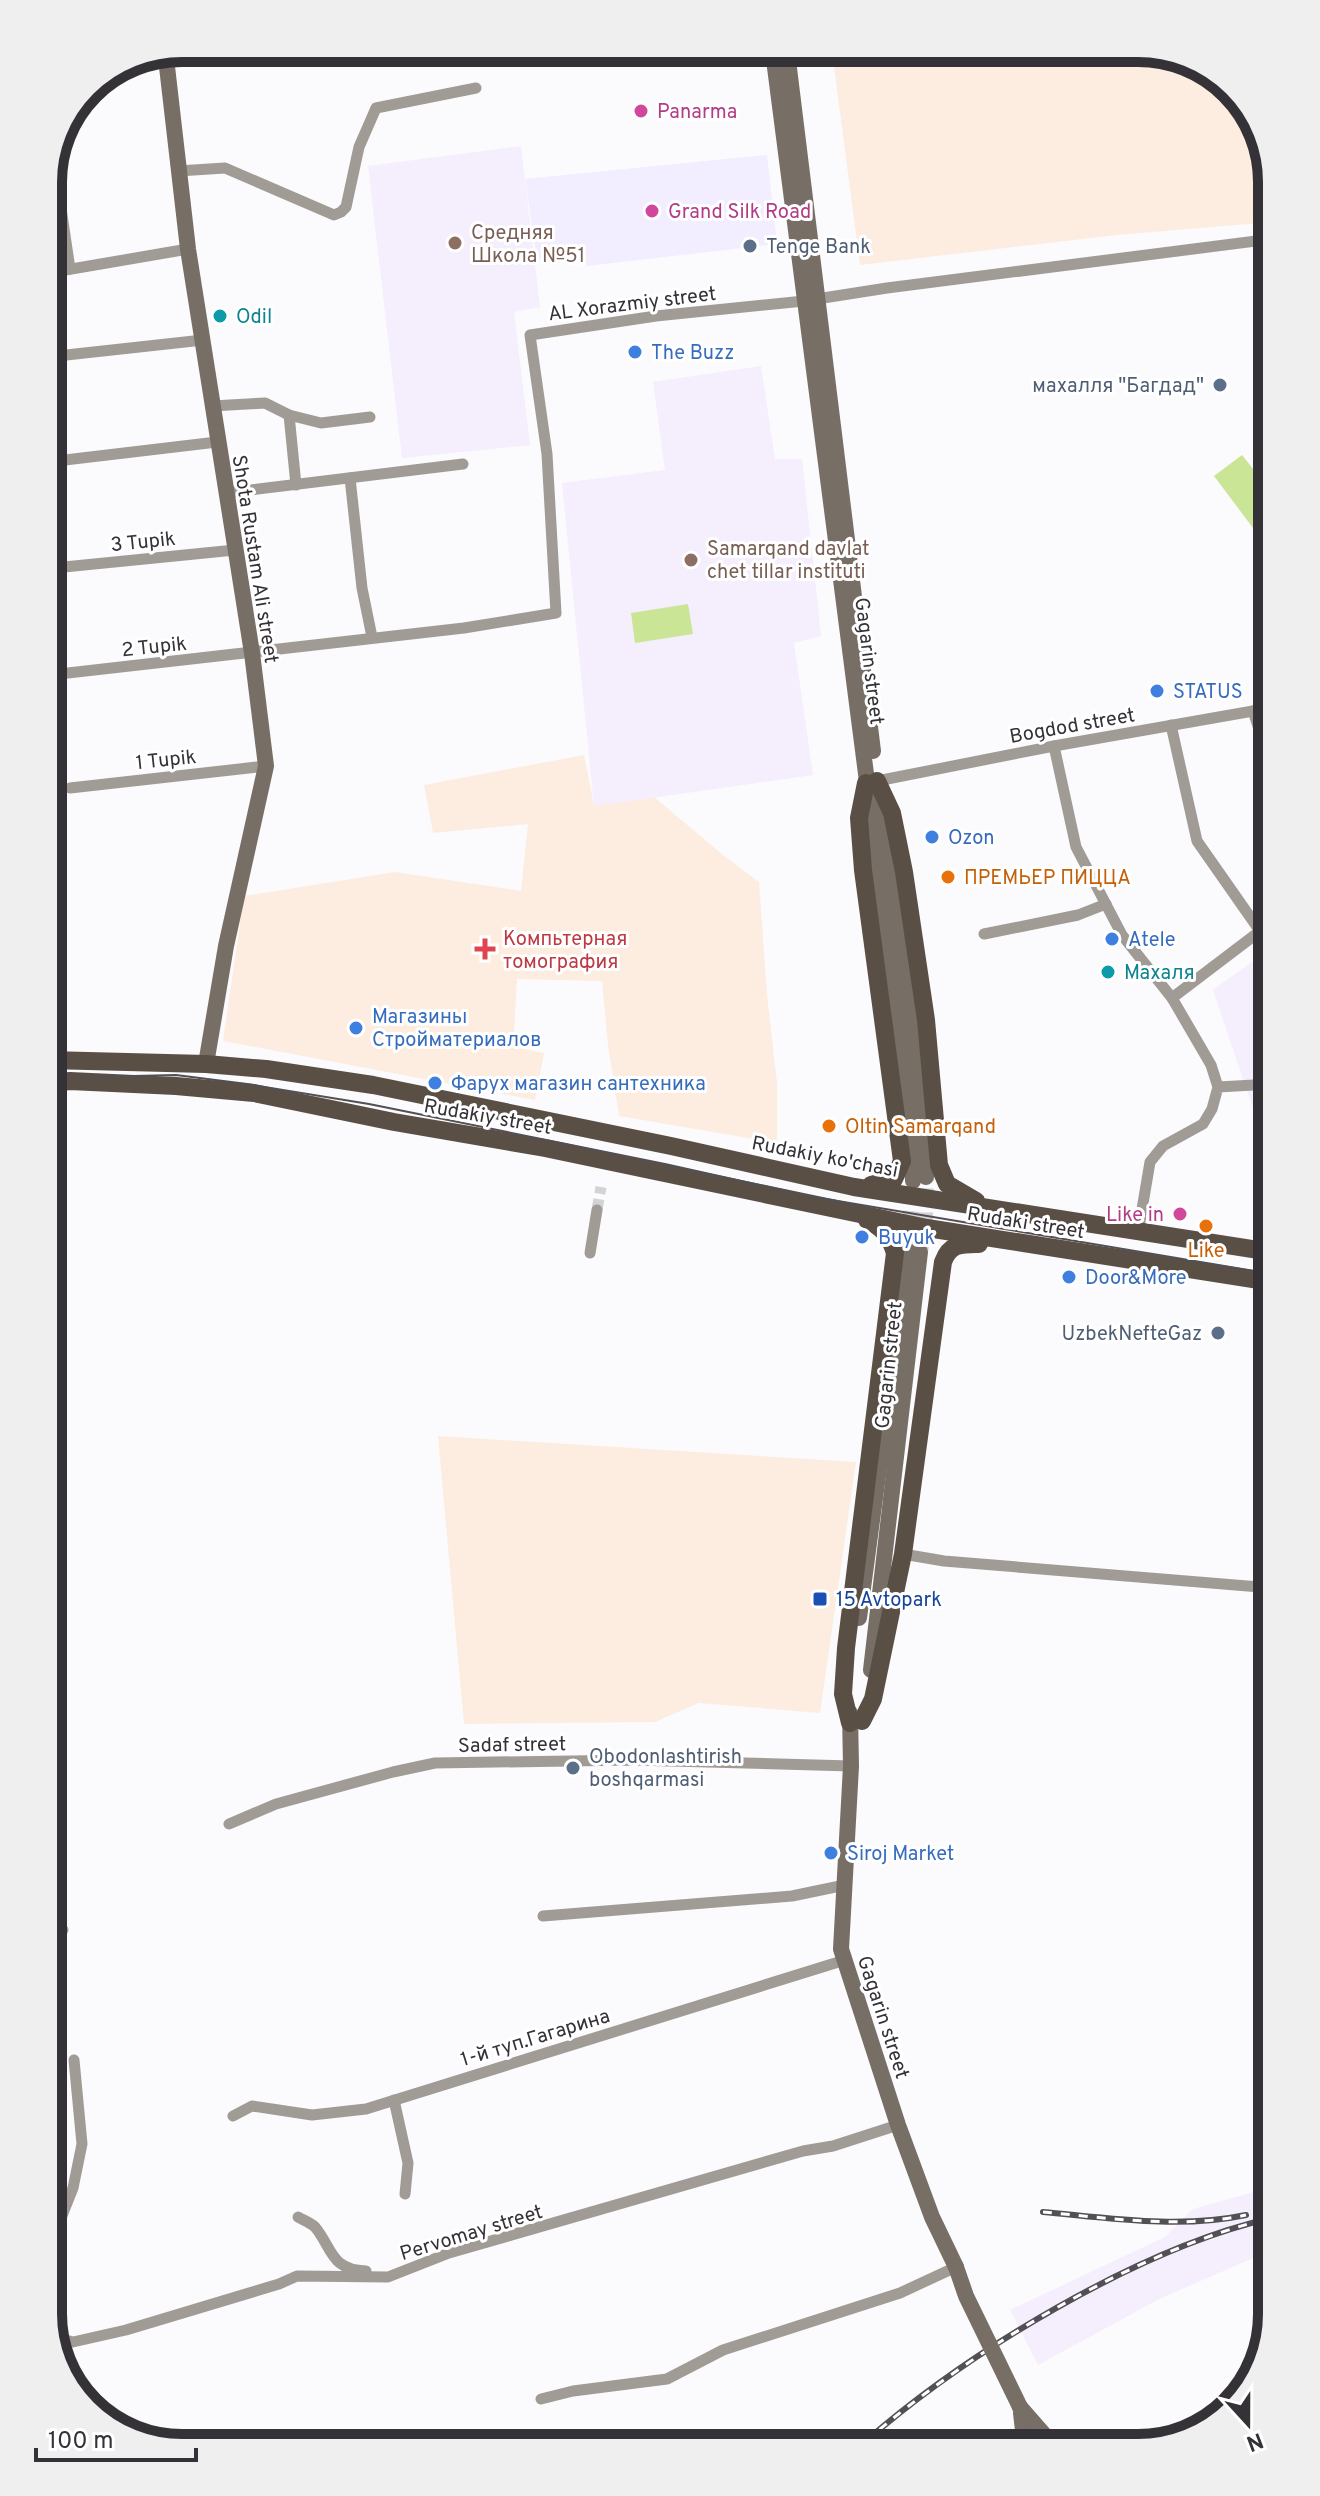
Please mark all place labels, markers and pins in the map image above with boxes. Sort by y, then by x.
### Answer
place label: Panarma [657,100,737,126]
marker: Panarma [632,102,650,120]
place label: Grand Silk Road [668,200,811,226]
marker: Grand Silk Road [643,202,661,220]
place label: Средняя Школа №51 [471,221,585,270]
marker: Средняя Школа №51 [446,234,464,252]
place label: Tenge Bank [766,235,871,261]
marker: Tenge Bank [741,237,759,255]
place label: Оdil [236,305,272,331]
marker: Оdil [211,307,229,325]
place label: The Buzz [651,341,734,367]
marker: The Buzz [626,343,644,361]
place label: махалля "Багдад" [1032,374,1204,400]
marker: махалля "Багдад" [1211,376,1229,394]
place label: Samarqand davlat chet tillar instituti [707,537,870,586]
marker: Samarqand davlat chet tillar instituti [682,551,700,569]
place label: STATUS [1173,680,1243,706]
marker: STATUS [1148,682,1166,700]
place label: Ozon [948,826,994,852]
marker: Ozon [923,828,941,846]
place label: ПРЕМЬЕР ПИЦЦА [964,866,1131,892]
marker: ПРЕМЬЕР ПИЦЦА [939,868,957,886]
place label: Компьтерная томография [503,927,627,976]
place label: Atele [1128,928,1175,954]
marker: Atele [1103,930,1121,948]
marker: Компьтерная томография [474,938,496,960]
place label: Махаля [1124,961,1195,987]
marker: Махаля [1099,963,1117,981]
place label: Магазины Стройматериалов [372,1005,541,1054]
marker: Магазины Стройматериалов [347,1019,365,1037]
place label: Фарух магазин сантехника [451,1072,706,1098]
marker: Фарух магазин сантехника [426,1074,444,1092]
place label: Oltin Samarqand [845,1115,996,1141]
marker: Oltin Samarqand [820,1117,838,1135]
place label: Like in [1106,1203,1164,1229]
marker: Like in [1171,1205,1189,1223]
marker: Like [1197,1217,1215,1235]
place label: Buyuk [878,1226,935,1252]
marker: Buyuk [853,1228,871,1246]
place label: Like [1187,1239,1225,1265]
place label: Door&More [1085,1266,1187,1292]
marker: Door&More [1060,1268,1078,1286]
place label: UzbekNefteGaz [1061,1322,1202,1348]
marker: UzbekNefteGaz [1209,1324,1227,1342]
place label: 15 Avtopark [836,1588,942,1614]
marker: 15 Avtopark [811,1590,829,1608]
place label: Obodonlashtirish boshqarmasi [589,1745,742,1794]
marker: Obodonlashtirish boshqarmasi [564,1759,582,1777]
place label: Siroj Market [847,1842,954,1868]
marker: Siroj Market [822,1844,840,1862]

